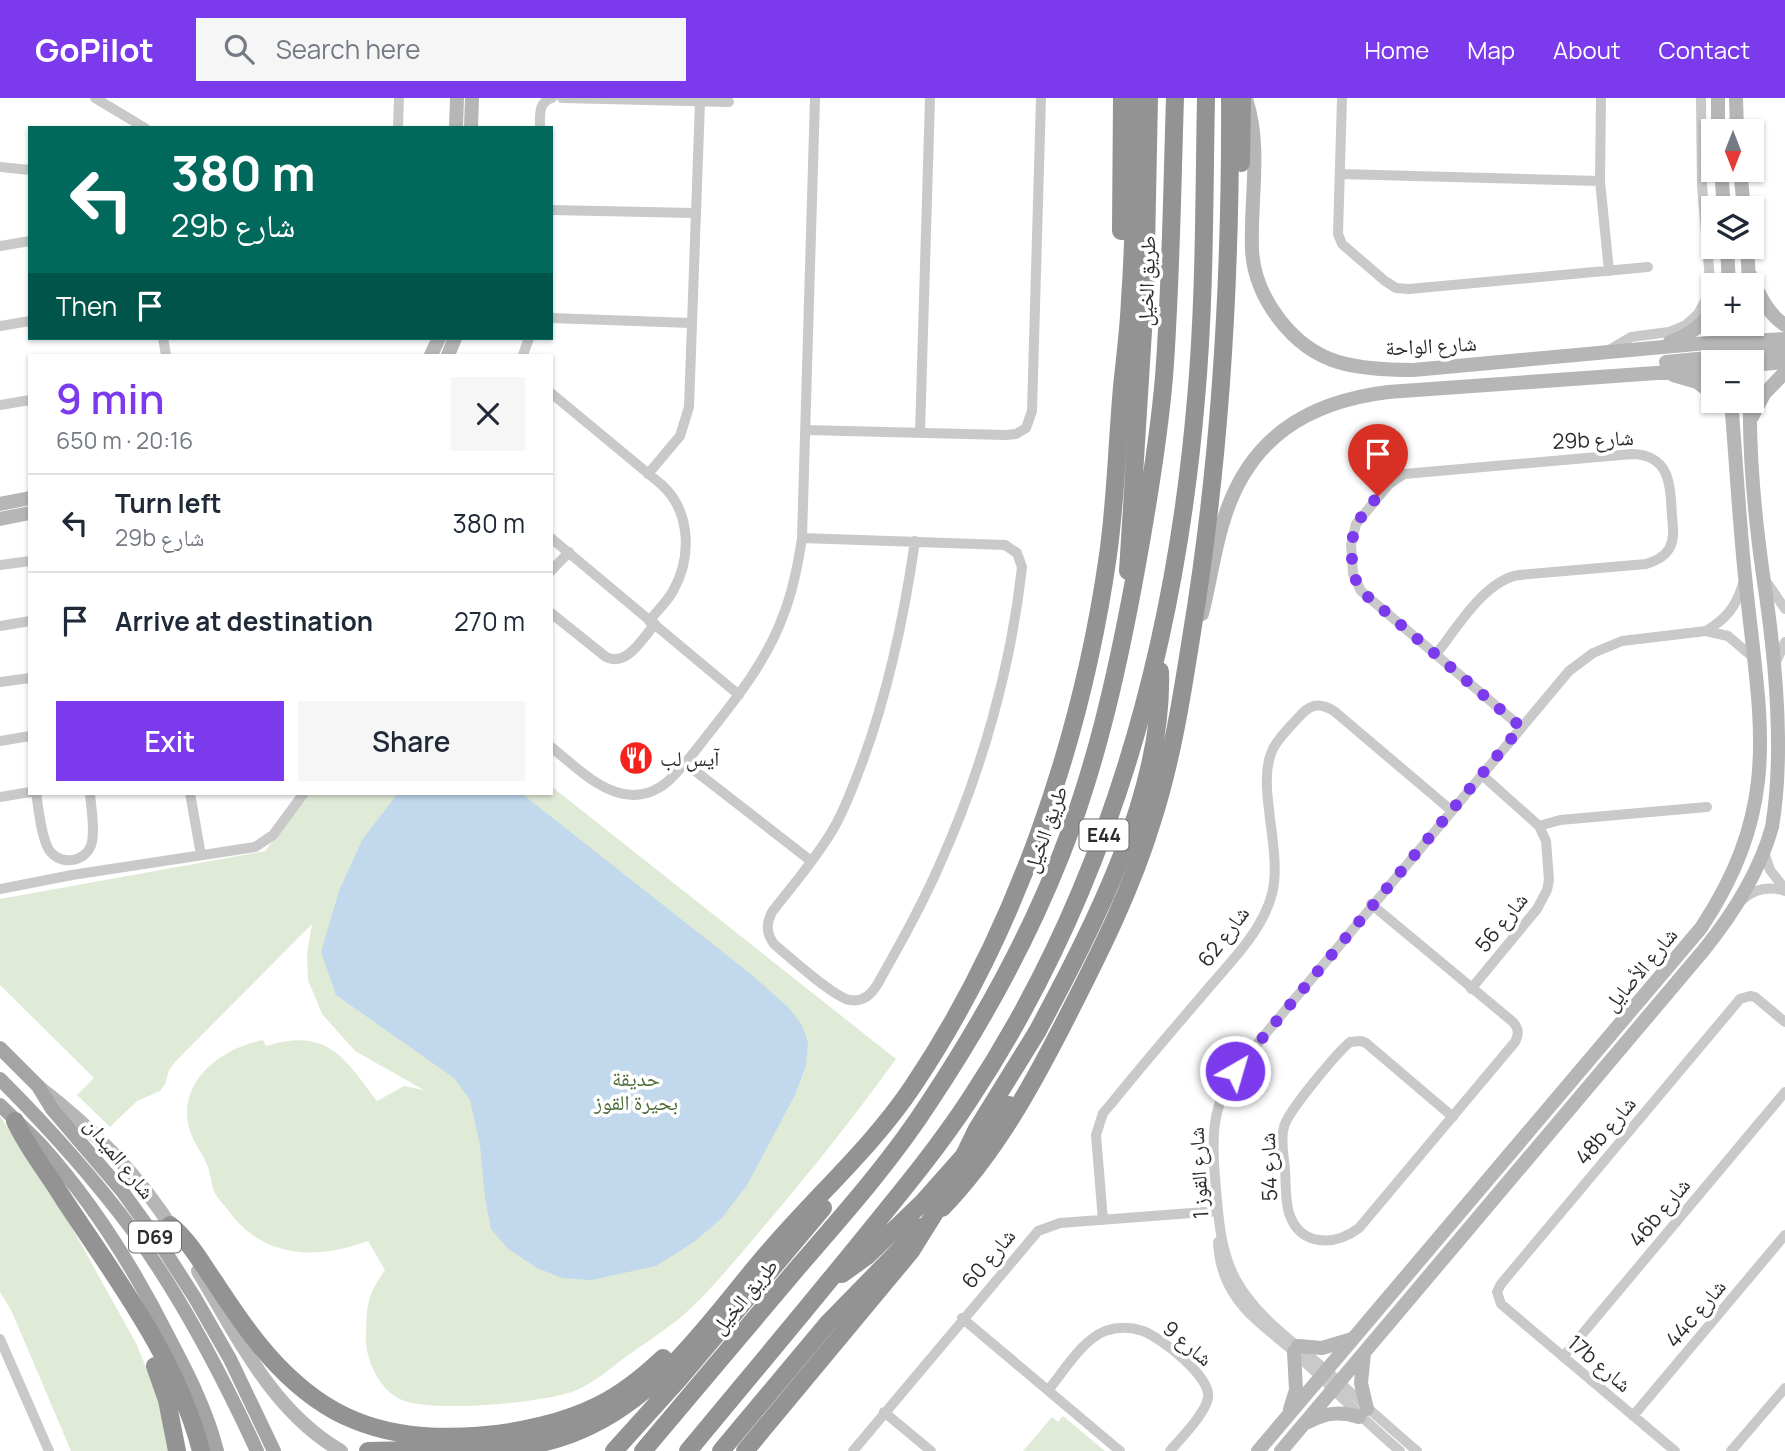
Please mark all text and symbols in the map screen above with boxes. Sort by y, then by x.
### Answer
search box [196,18,686,81]
text: GoPilot [35,27,154,72]
icon: search [220,30,258,68]
text: Search here [276,31,420,67]
text: Home [1364,33,1429,66]
text: Map [1467,33,1515,66]
text: About [1553,33,1621,66]
text: Contact [1659,33,1750,66]
north arrow [1701,119,1764,182]
map controls [1701,119,1764,413]
text: 380 m [171,139,316,206]
icon: left [56,154,147,245]
button: layers [1701,196,1764,259]
text: 29b شارع [171,203,295,247]
street label: طريق الخيل [1130,235,1162,327]
button: + [1701,273,1764,336]
icon: arrive [131,287,169,325]
text: Then [56,288,117,324]
street label: شارع الواحة [1385,329,1477,361]
button: − [1701,350,1764,413]
text: 9 min [56,369,165,427]
button: close [451,377,525,451]
street label: 29b شارع [1552,423,1634,455]
text: 650 m · 20:16 [56,424,193,456]
pin [1348,424,1408,496]
icon: arrive [1359,435,1397,473]
text: Turn left [115,485,222,521]
icon: left [56,504,94,542]
text: 380 m [452,505,525,541]
text: 29b شارع [115,521,204,553]
icon: arrive [56,602,94,640]
text: Arrive at destination [115,603,373,639]
text: 270 m [454,603,525,639]
button: Exit [56,701,284,781]
button: Share [298,701,525,781]
restaurant icon: آيس لب [617,739,655,777]
place label: آيس لب [660,744,720,772]
street label: طريق الخيل [1016,782,1074,876]
road number: E44 [1080,820,1128,850]
street label: شارع 56 [1468,886,1534,958]
street label: شارع 62 [1191,900,1255,972]
street label: شارع الأصايل [1597,921,1683,1017]
position arrow [1198,1034,1272,1108]
park label: حديقة بحيرة القوز [593,1064,678,1116]
street label: 48b شارع [1568,1090,1642,1170]
street label: شارع الميدان [79,1111,161,1205]
street label: شارع القوز 1 [1182,1126,1214,1220]
street label: شارع 54 [1253,1132,1283,1202]
street label: 46b شارع [1622,1172,1696,1252]
road number: D69 [129,1222,181,1252]
street label: شارع 60 [955,1222,1021,1294]
street label: طريق الخيل [704,1252,784,1340]
street label: 44c شارع [1658,1273,1732,1353]
street label: شارع 9 [1157,1314,1219,1372]
street label: 17b شارع [1562,1328,1638,1398]

